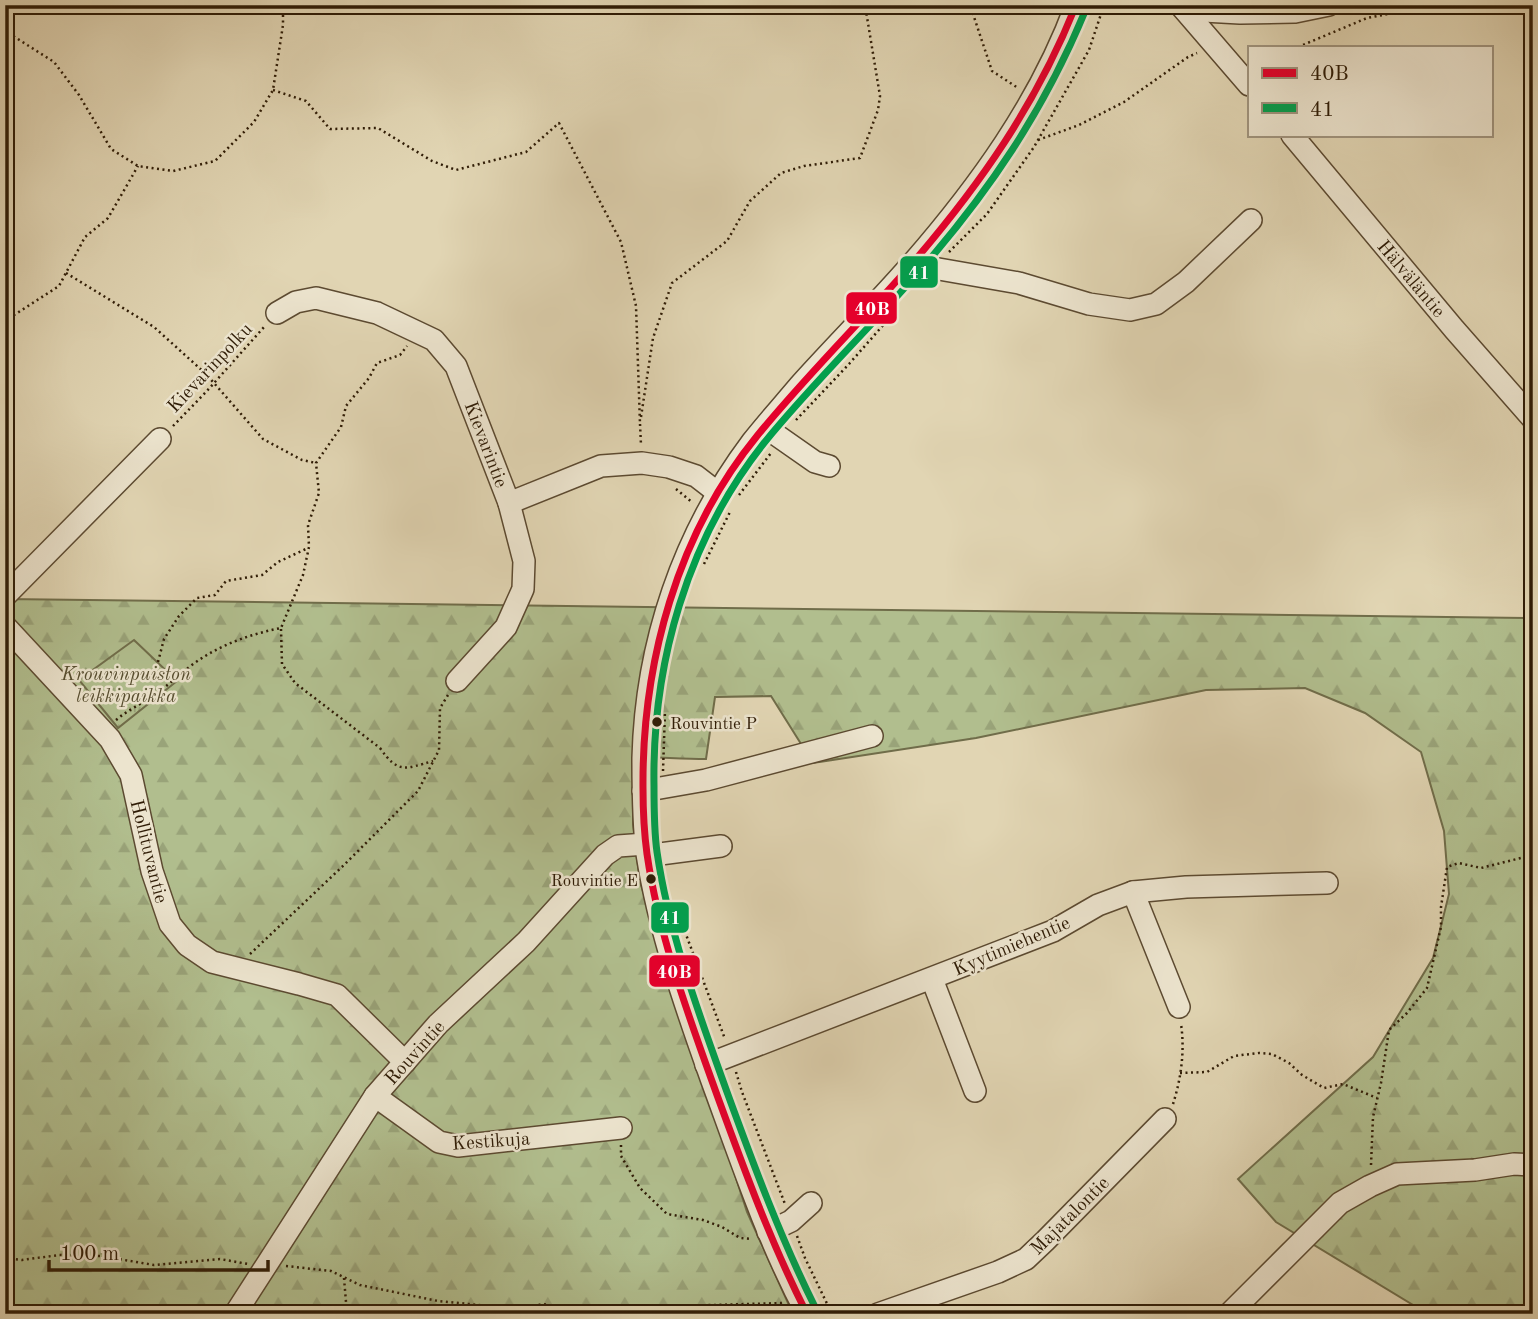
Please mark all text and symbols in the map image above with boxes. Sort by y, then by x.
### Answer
legend [1248,46,1492,136]
text: 40B [1310,64,1349,85]
text: 41 [1310,100,1334,121]
street label: Hälväläntie [1373,237,1448,322]
line badge: 41 [899,255,939,289]
text: 41 [908,265,930,284]
line badge: 40B [845,291,898,325]
text: 40B [854,301,890,320]
street label: Kievarinpolku [165,320,257,417]
street label: Kievarintie [460,399,510,491]
park label: Krouvinpuiston leikkipaikka [60,666,191,707]
marker: Rouvintie P [650,715,664,729]
place label: Rouvintie P [670,716,757,733]
street label: Hollituvantie [126,798,170,905]
marker: Rouvintie E [644,872,658,886]
place label: Rouvintie E [551,873,638,890]
line badge: 41 [650,901,690,934]
text: 41 [659,910,681,929]
street label: Kyytimiehentie [951,914,1073,980]
line badge: 40B [648,954,701,988]
text: 40B [656,964,692,983]
street label: Rouvintie [382,1018,449,1089]
street label: Kestikuja [451,1130,532,1155]
street label: Majatalontie [1028,1174,1114,1260]
scale bar [49,1228,268,1272]
text: 100 m [60,1244,119,1265]

